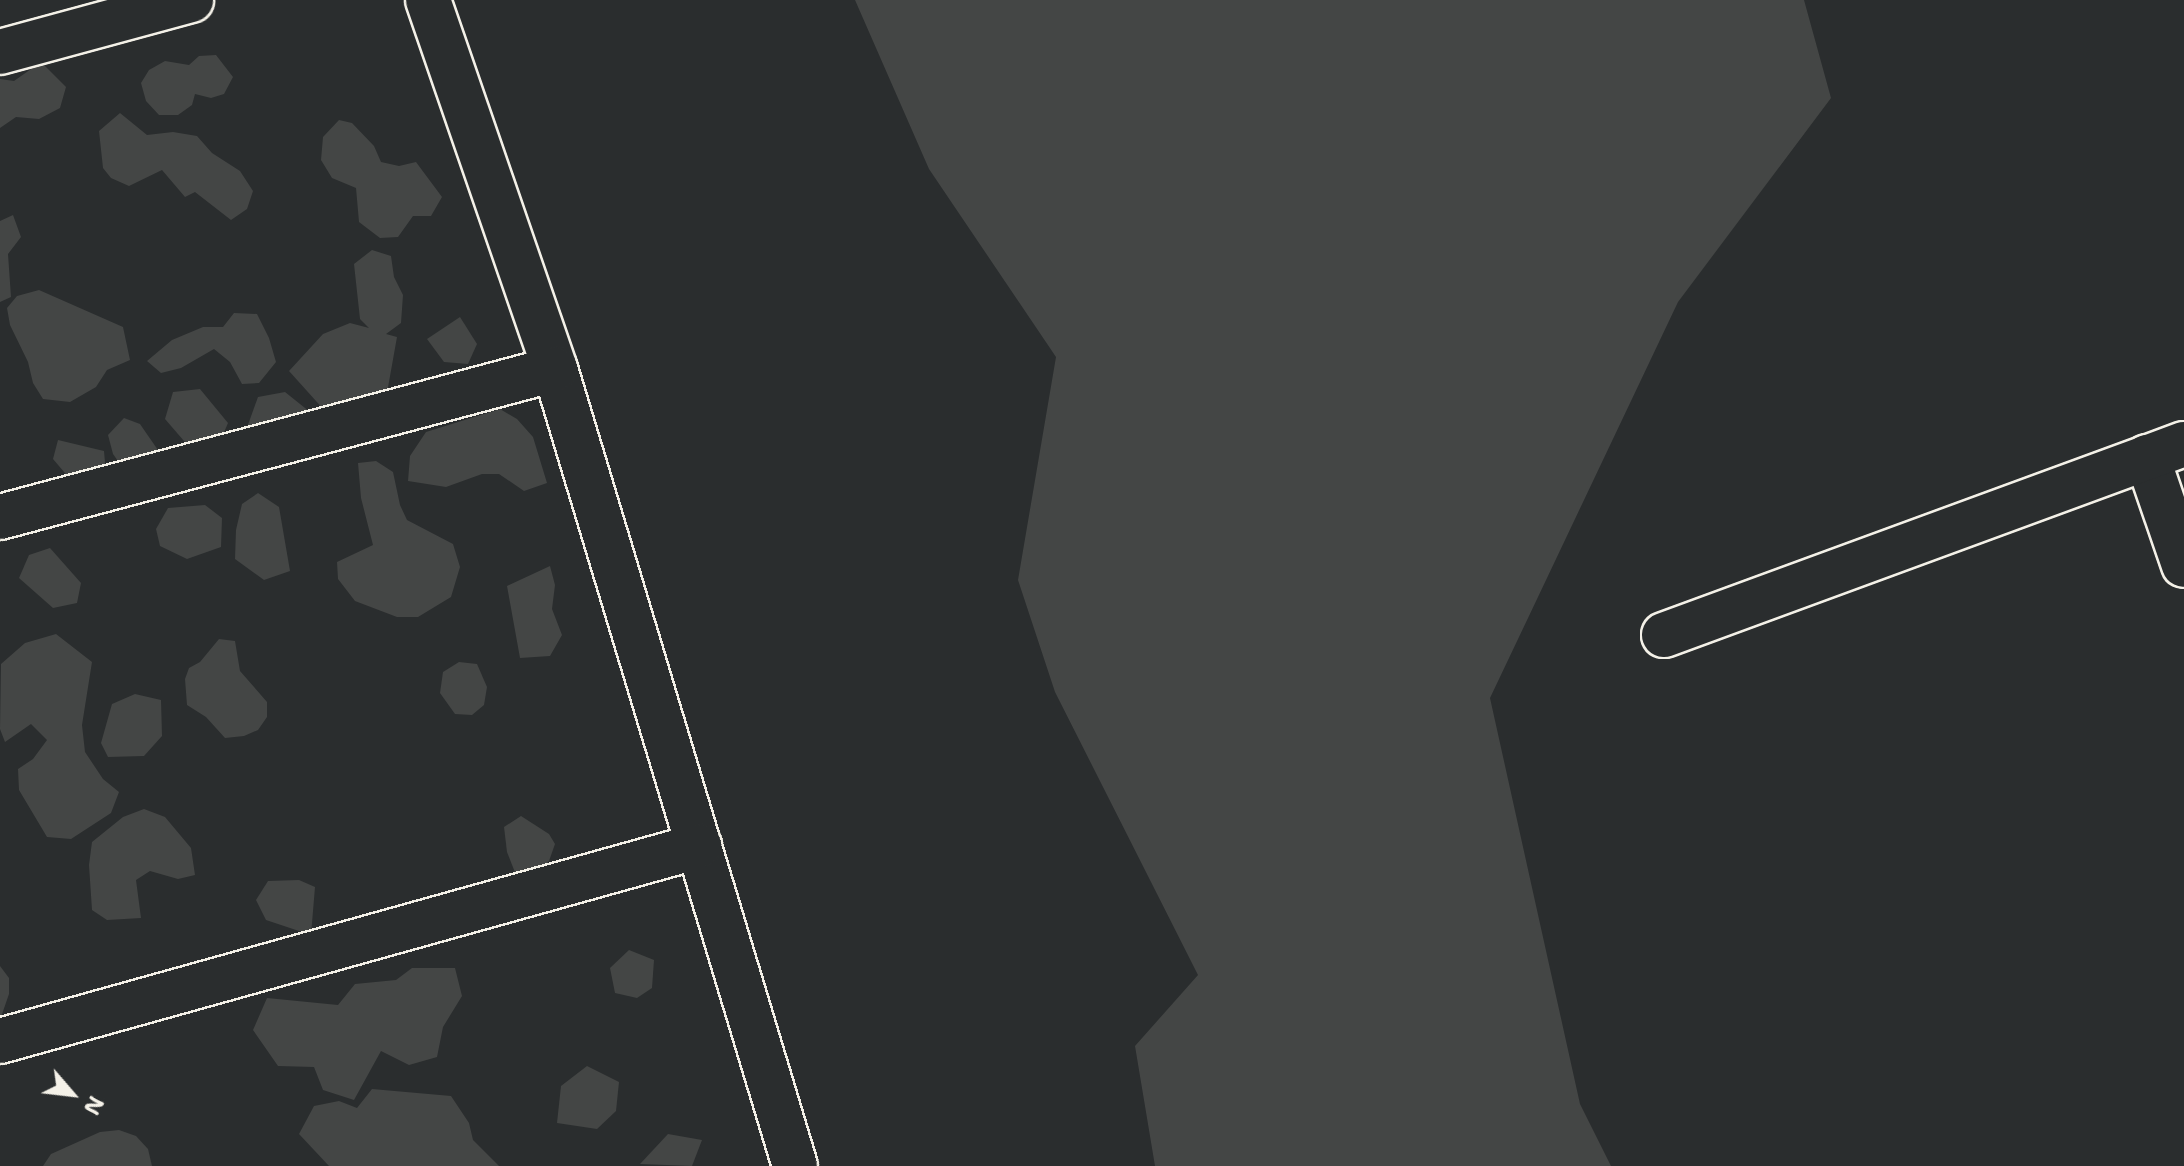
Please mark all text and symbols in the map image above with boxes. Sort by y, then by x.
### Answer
north arrow [32,1054,112,1134]
text: N [77,1091,111,1120]

